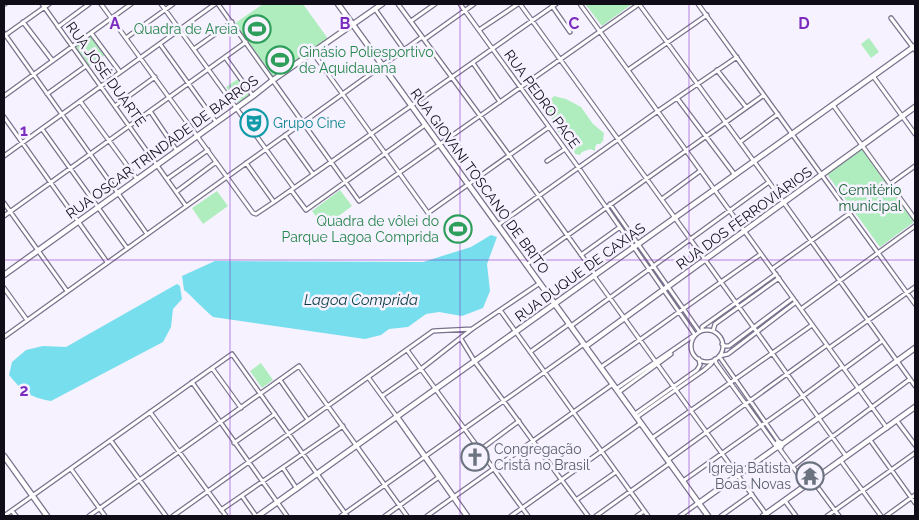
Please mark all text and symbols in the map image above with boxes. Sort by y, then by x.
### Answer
sports icon: Quadra de Areia [242,14,272,44]
text: B [340,14,351,33]
text: C [569,14,580,33]
text: D [798,14,810,33]
street label: RUA JOSÉ DUARTE [62,18,150,130]
place label: Quadra de Areia [134,21,238,37]
place label: Ginásio Poliesportivo de Aquidauana [299,44,434,76]
sports icon: Ginásio Poliesportivo de Aquidauana [265,45,295,75]
street label: RUA PEDRO PACE [501,47,583,151]
street label: RUA OSCAR TRINDADE DE BARROS [63,72,261,222]
street label: RUA GIOVANI TOSCANO DE BRITO [407,85,553,277]
theatre icon: Grupo Cine [239,108,269,138]
place label: Grupo Cine [273,115,346,131]
text: 1 [20,121,28,140]
street label: RUA DOS FERROVIÁRIOS [672,162,815,273]
park label: Cemitério municipal [838,182,902,214]
place label: Quadra de vôlei do Parque Lagoa Comprida [282,213,439,245]
sports icon: Quadra de vôlei do Parque Lagoa Comprida [443,214,473,244]
street label: RUA DUQUE DE CAXIAS [512,219,649,325]
water label: Lagoa Comprida [304,291,418,309]
text: 2 [19,381,29,400]
place label: Congregação Cristâ no Brasil [494,441,590,473]
church icon: Congregação Cristâ no Brasil [460,442,490,472]
place label: Igreja Batista Boas Novas [708,460,791,492]
temple icon: Igreja Batista Boas Novas [795,461,825,491]

